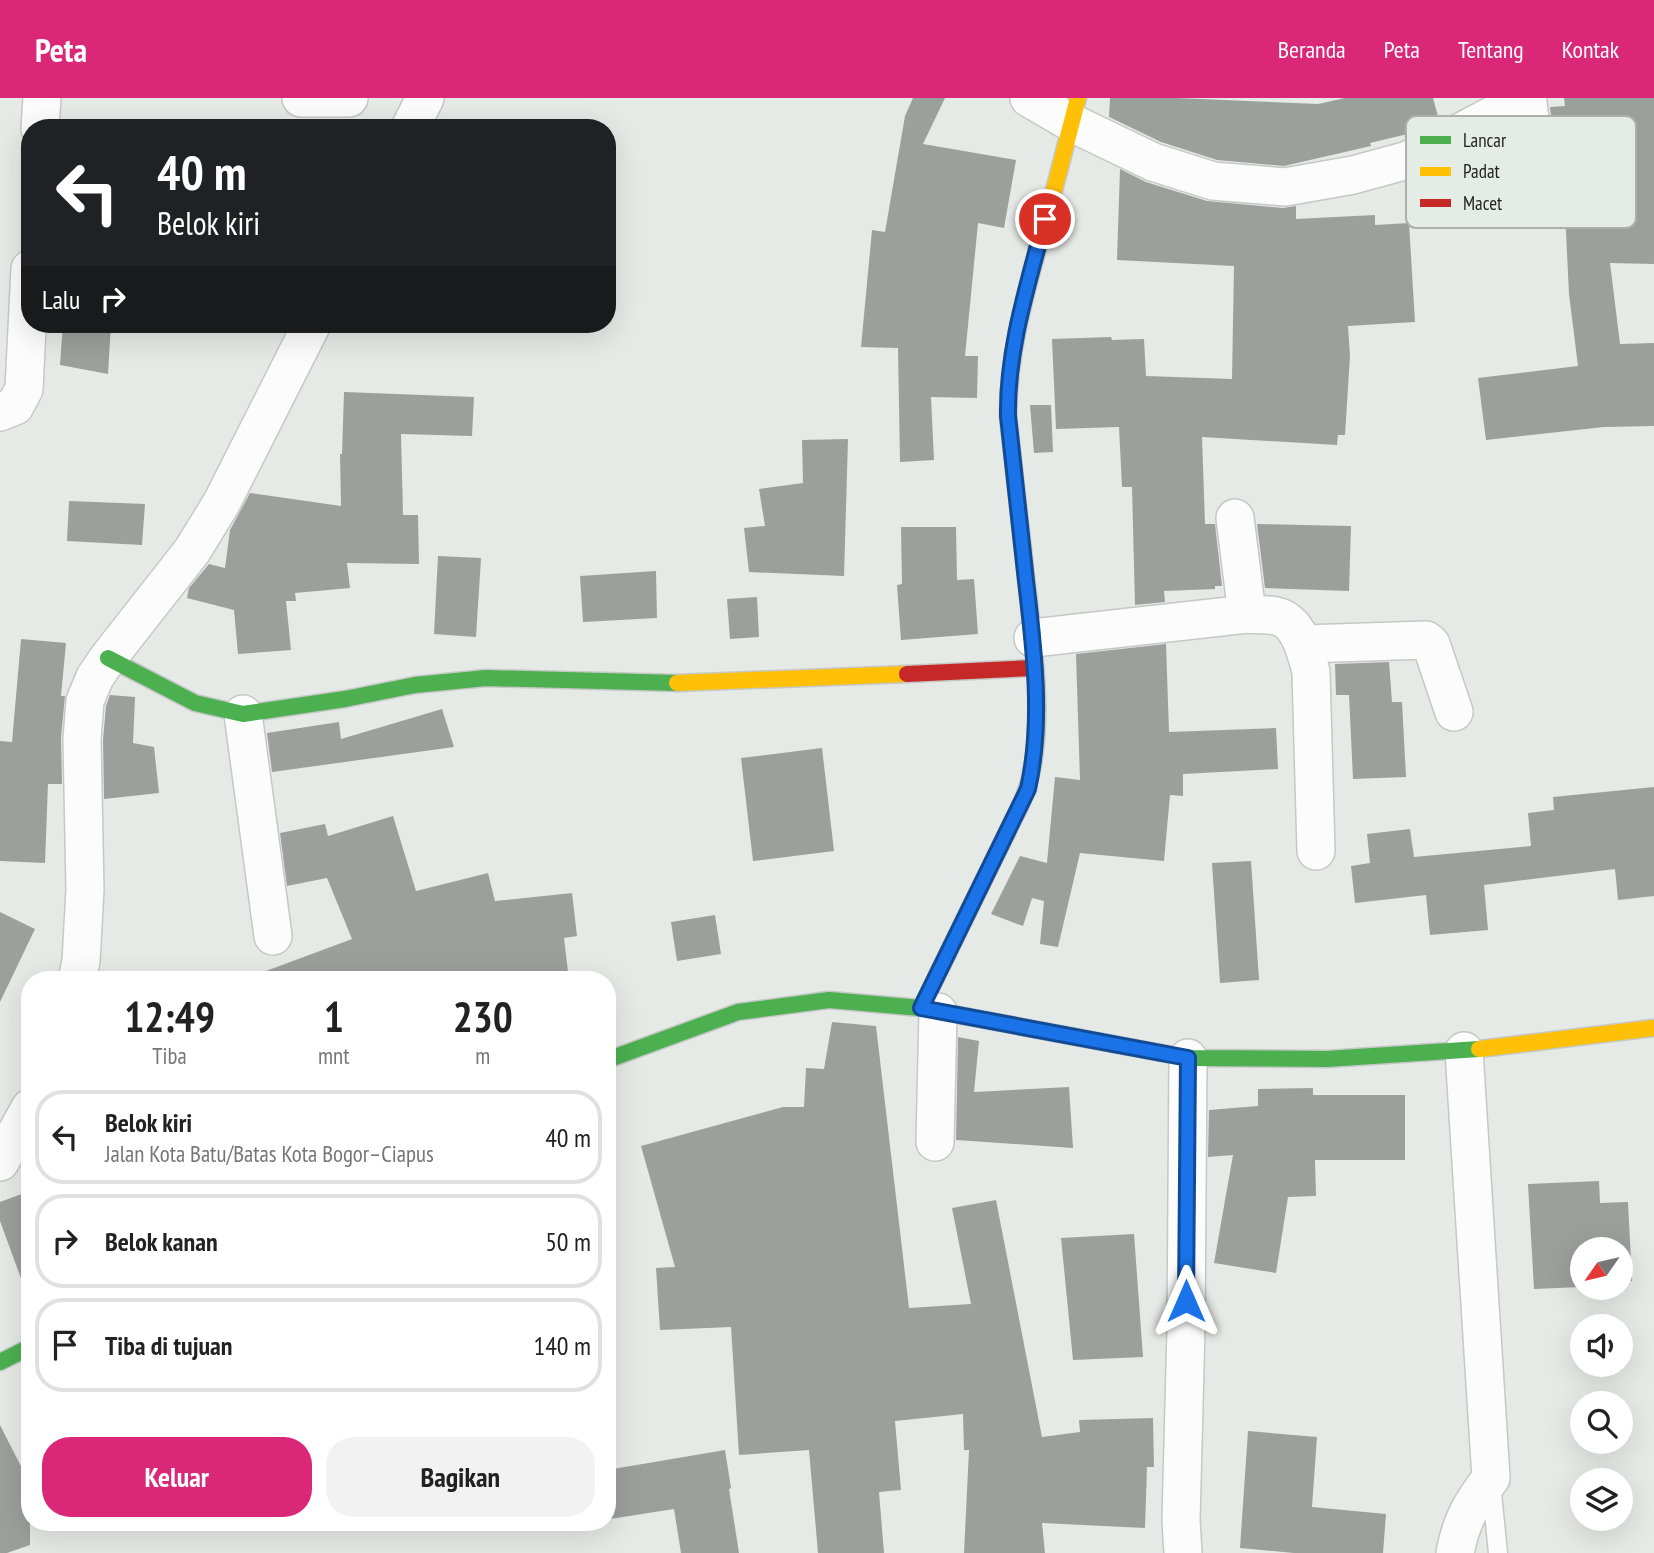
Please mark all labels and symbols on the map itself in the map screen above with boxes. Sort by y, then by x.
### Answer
legend [1406,116,1636,228]
text: Lancar [1463,128,1507,152]
text: Padat [1463,159,1500,183]
pin [1015,189,1075,249]
text: Macet [1463,191,1503,215]
north arrow [1570,1237,1633,1300]
position arrow [1149,1264,1223,1338]

